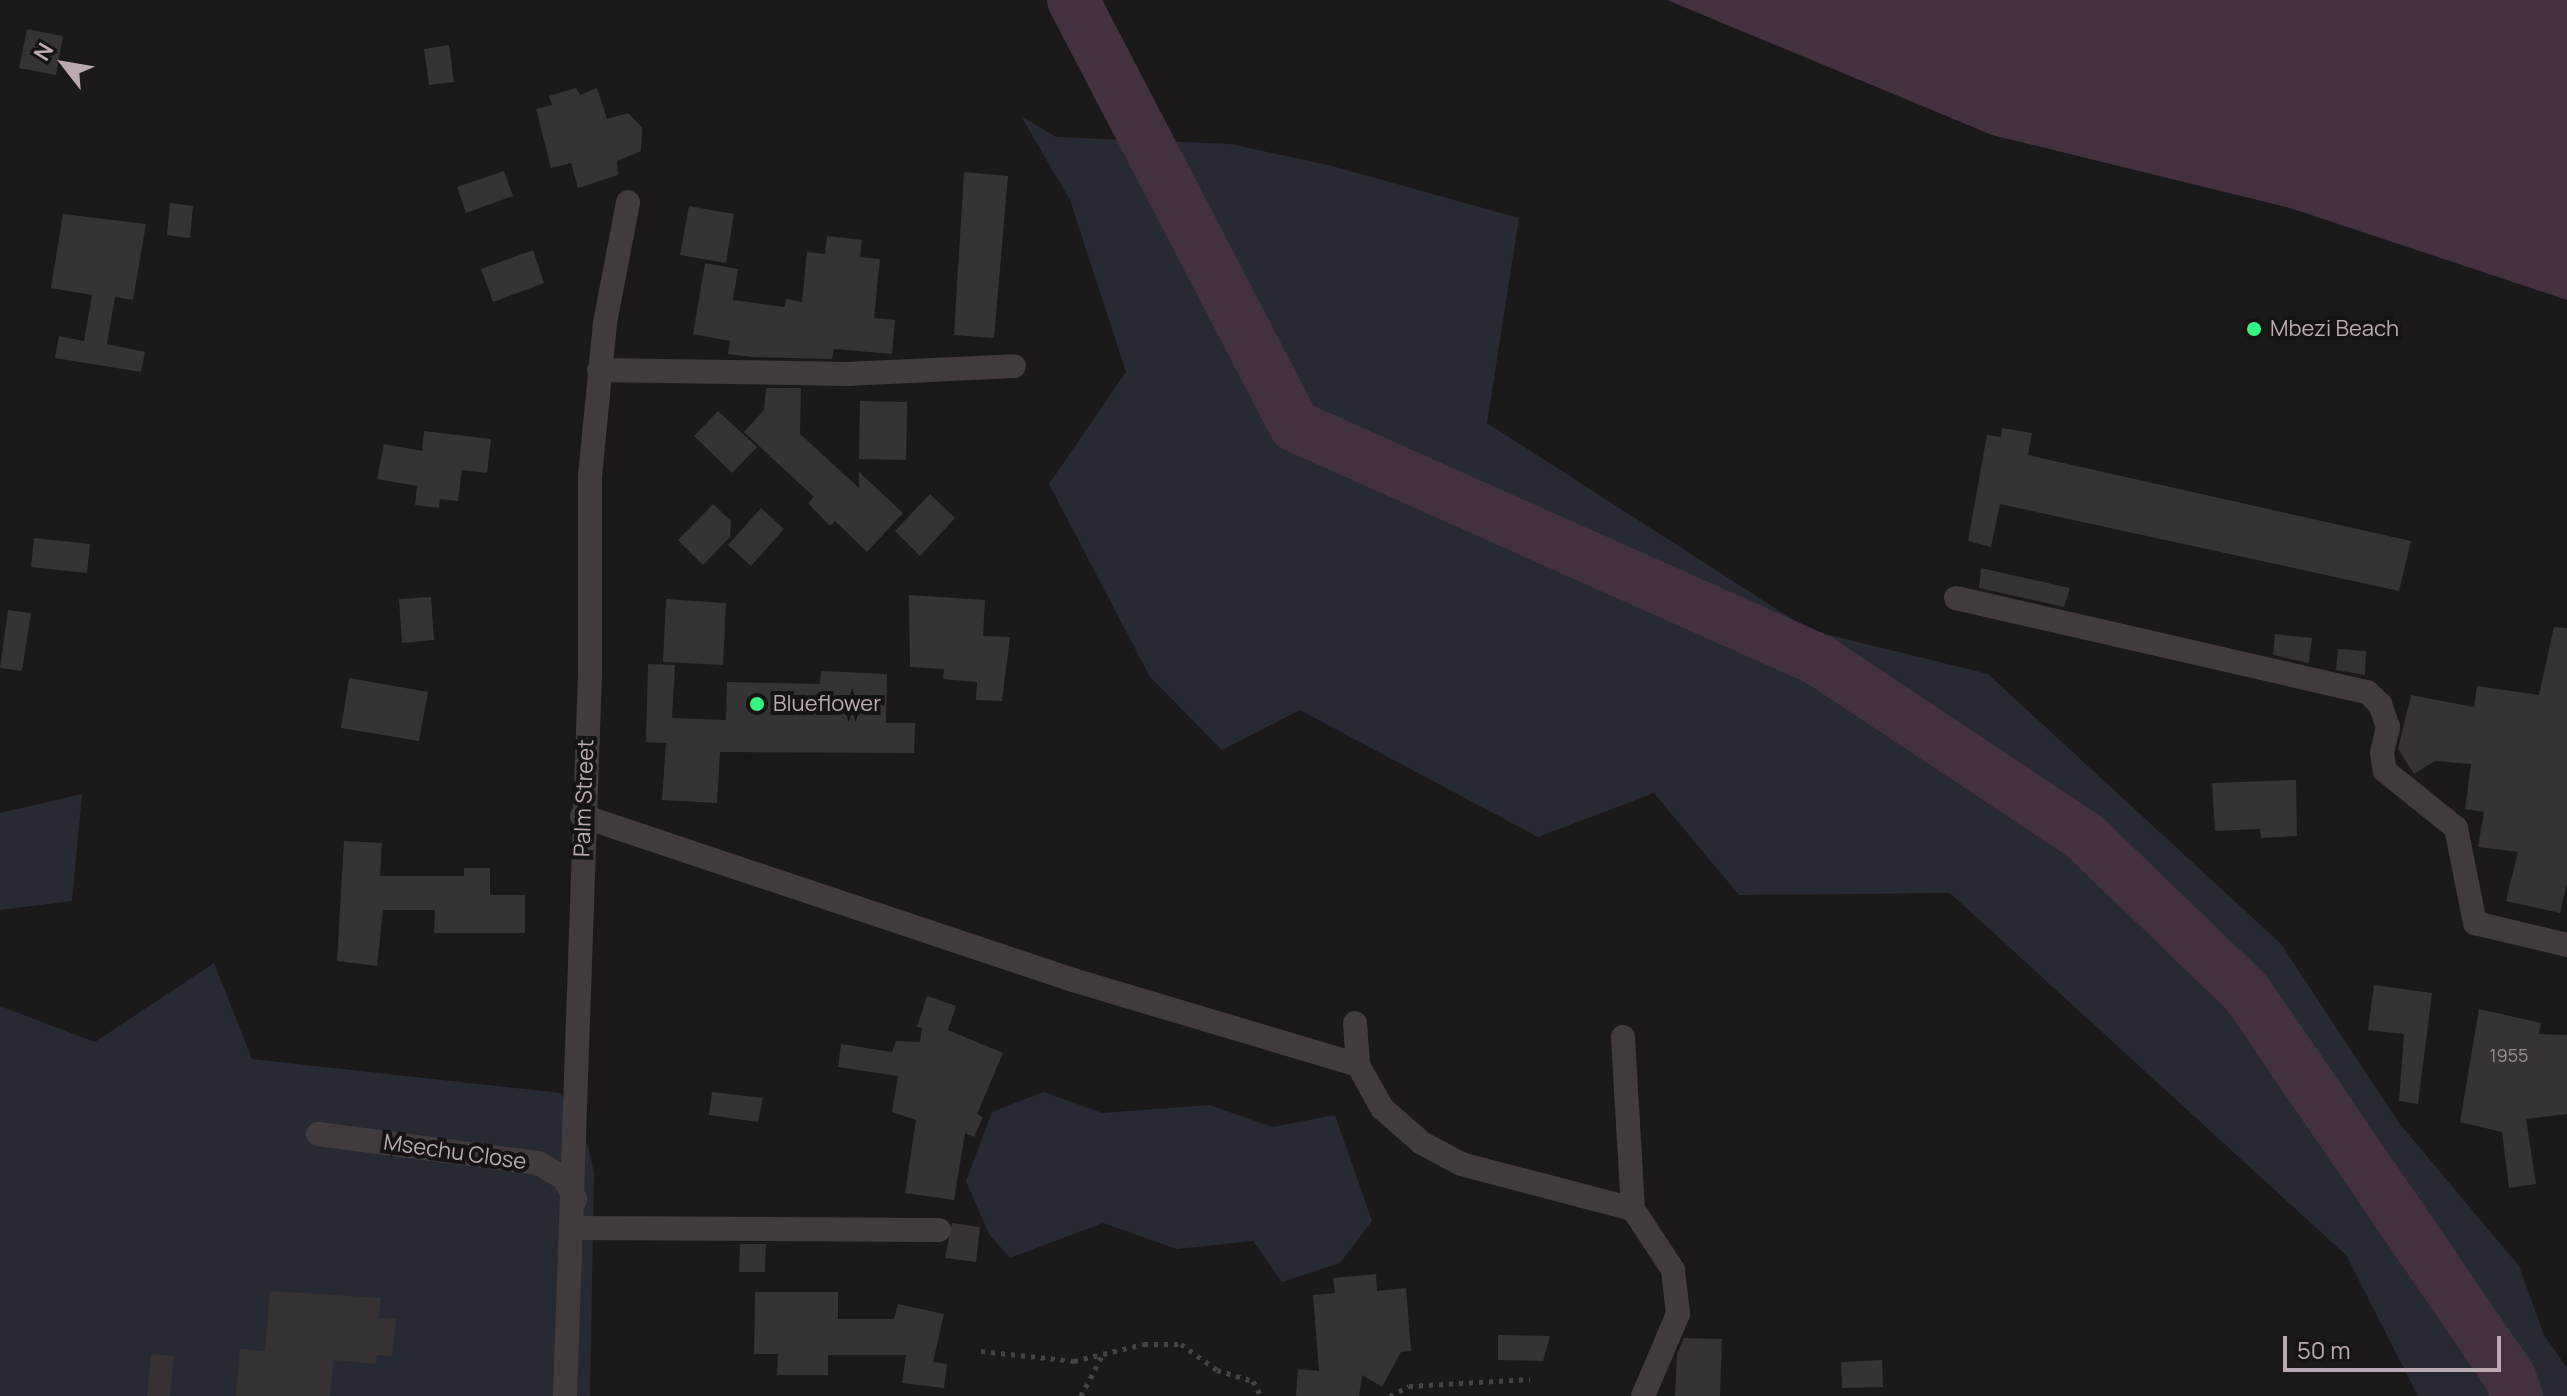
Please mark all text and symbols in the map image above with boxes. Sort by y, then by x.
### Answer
north arrow [24,24,104,104]
text: N [26,37,60,66]
place label: Mbezi Beach [2270,316,2399,342]
marker: Mbezi Beach [2245,320,2263,338]
place label: Blueflower [773,691,881,717]
marker: Blueflower [748,695,766,713]
street label: Palm Street [569,739,599,857]
house number: 1955 [2490,1044,2528,1066]
street label: Msechu Close [382,1129,528,1175]
scale bar [2287,1320,2505,1370]
text: 50 m [2297,1333,2351,1366]

